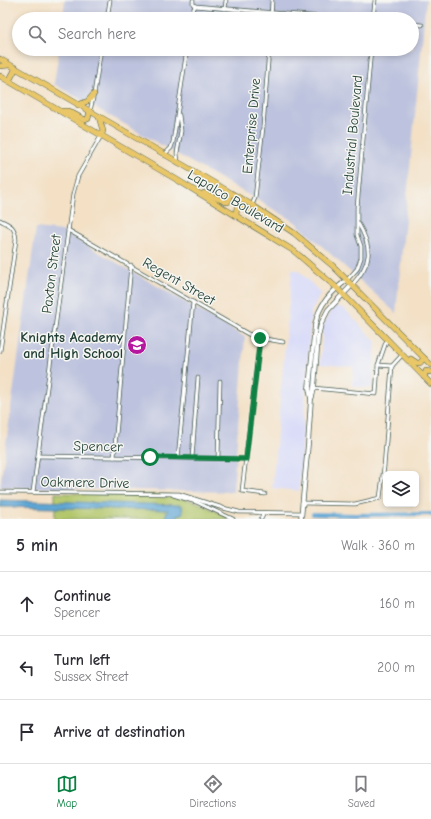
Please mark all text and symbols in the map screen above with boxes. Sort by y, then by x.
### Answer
search box [12,12,419,56]
icon: search [26,23,48,45]
text: Search here [58,25,136,43]
street label: Industrial Boulevard [339,75,366,196]
street label: Enterprise Drive [239,77,264,175]
street label: Lapalco Boulevard [185,166,287,237]
street label: Paxton Street [38,233,65,315]
street label: Regent Street [139,254,219,310]
place label: Knights Academy and High School [20,329,124,362]
route end [251,329,269,347]
school or university icon: Knights Academy and High School [126,334,148,356]
street label: Spencer [73,438,123,455]
route start [141,448,159,466]
map controls [383,471,419,507]
button: layers [383,471,419,507]
street label: Oakmere Drive [40,473,129,492]
text: 5 min [16,536,58,555]
text: Walk · 360 m [341,538,415,553]
text: Continue [54,587,111,605]
icon: ahead [16,593,38,615]
text: 160 m [380,596,415,611]
text: Spencer [54,605,100,620]
text: Turn left [54,651,110,669]
icon: left [16,657,38,679]
text: 200 m [377,660,415,675]
text: Sussex Street [54,669,128,684]
icon: arrive [16,721,38,743]
text: Arrive at destination [54,723,185,741]
tab: Map [56,773,78,810]
tab: Directions [190,773,236,810]
tab: Saved [348,773,375,810]

